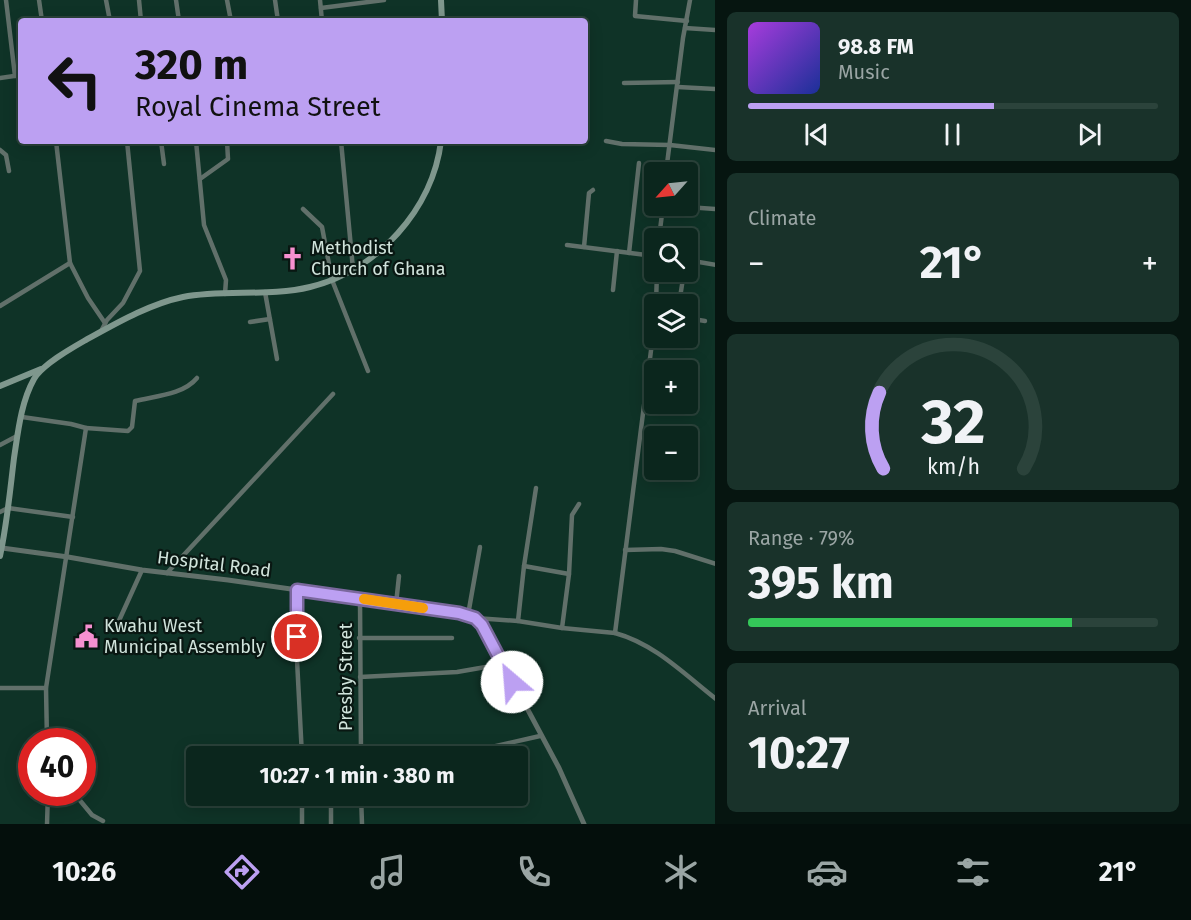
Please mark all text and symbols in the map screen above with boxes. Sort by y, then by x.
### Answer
text: 98.8 FM [838,33,914,60]
text: 320 m [135,40,248,90]
icon: left [36,42,114,120]
text: Music [838,60,890,84]
text: Royal Cinema Street [135,91,380,123]
icon: previous [800,118,833,151]
icon: pause [936,118,969,151]
icon: next [1073,118,1106,151]
north arrow [644,162,698,216]
map controls [644,162,698,480]
text: Climate [748,206,816,230]
button: search [644,228,698,282]
text: 21° [920,236,986,290]
place label: Methodist Church of Ghana [311,237,446,280]
text: − [748,244,765,284]
text: + [1142,244,1158,284]
church icon: Methodist Church of Ghana [280,245,306,271]
button: layers [644,294,698,348]
button: + [644,360,698,414]
text: 32 [920,385,985,460]
button: − [644,426,698,480]
text: km/h [926,454,980,480]
text: Range · 79% [748,526,854,550]
street label: Hospital Road [156,546,272,582]
text: 395 km [748,556,894,610]
pin [271,611,322,662]
place label: Kwahu West Municipal Assembly [104,615,265,658]
icon: arrive [280,620,313,653]
public building icon: Kwahu West Municipal Assembly [73,623,99,649]
street label: Presby Street [335,623,357,731]
position arrow [480,650,544,714]
text: Arrival [748,696,807,720]
text: 10:27 [748,726,850,780]
speed limit sign: 40 [18,728,96,806]
text: 10:27 · 1 min · 380 m [259,762,455,789]
icon: directions [221,851,263,893]
icon: music [367,851,409,893]
icon: phone [513,851,555,893]
icon: climate [660,851,702,893]
icon: car [806,851,848,893]
icon: filters [952,851,994,893]
text: 10:26 [52,856,116,888]
text: 21° [1099,856,1139,888]

